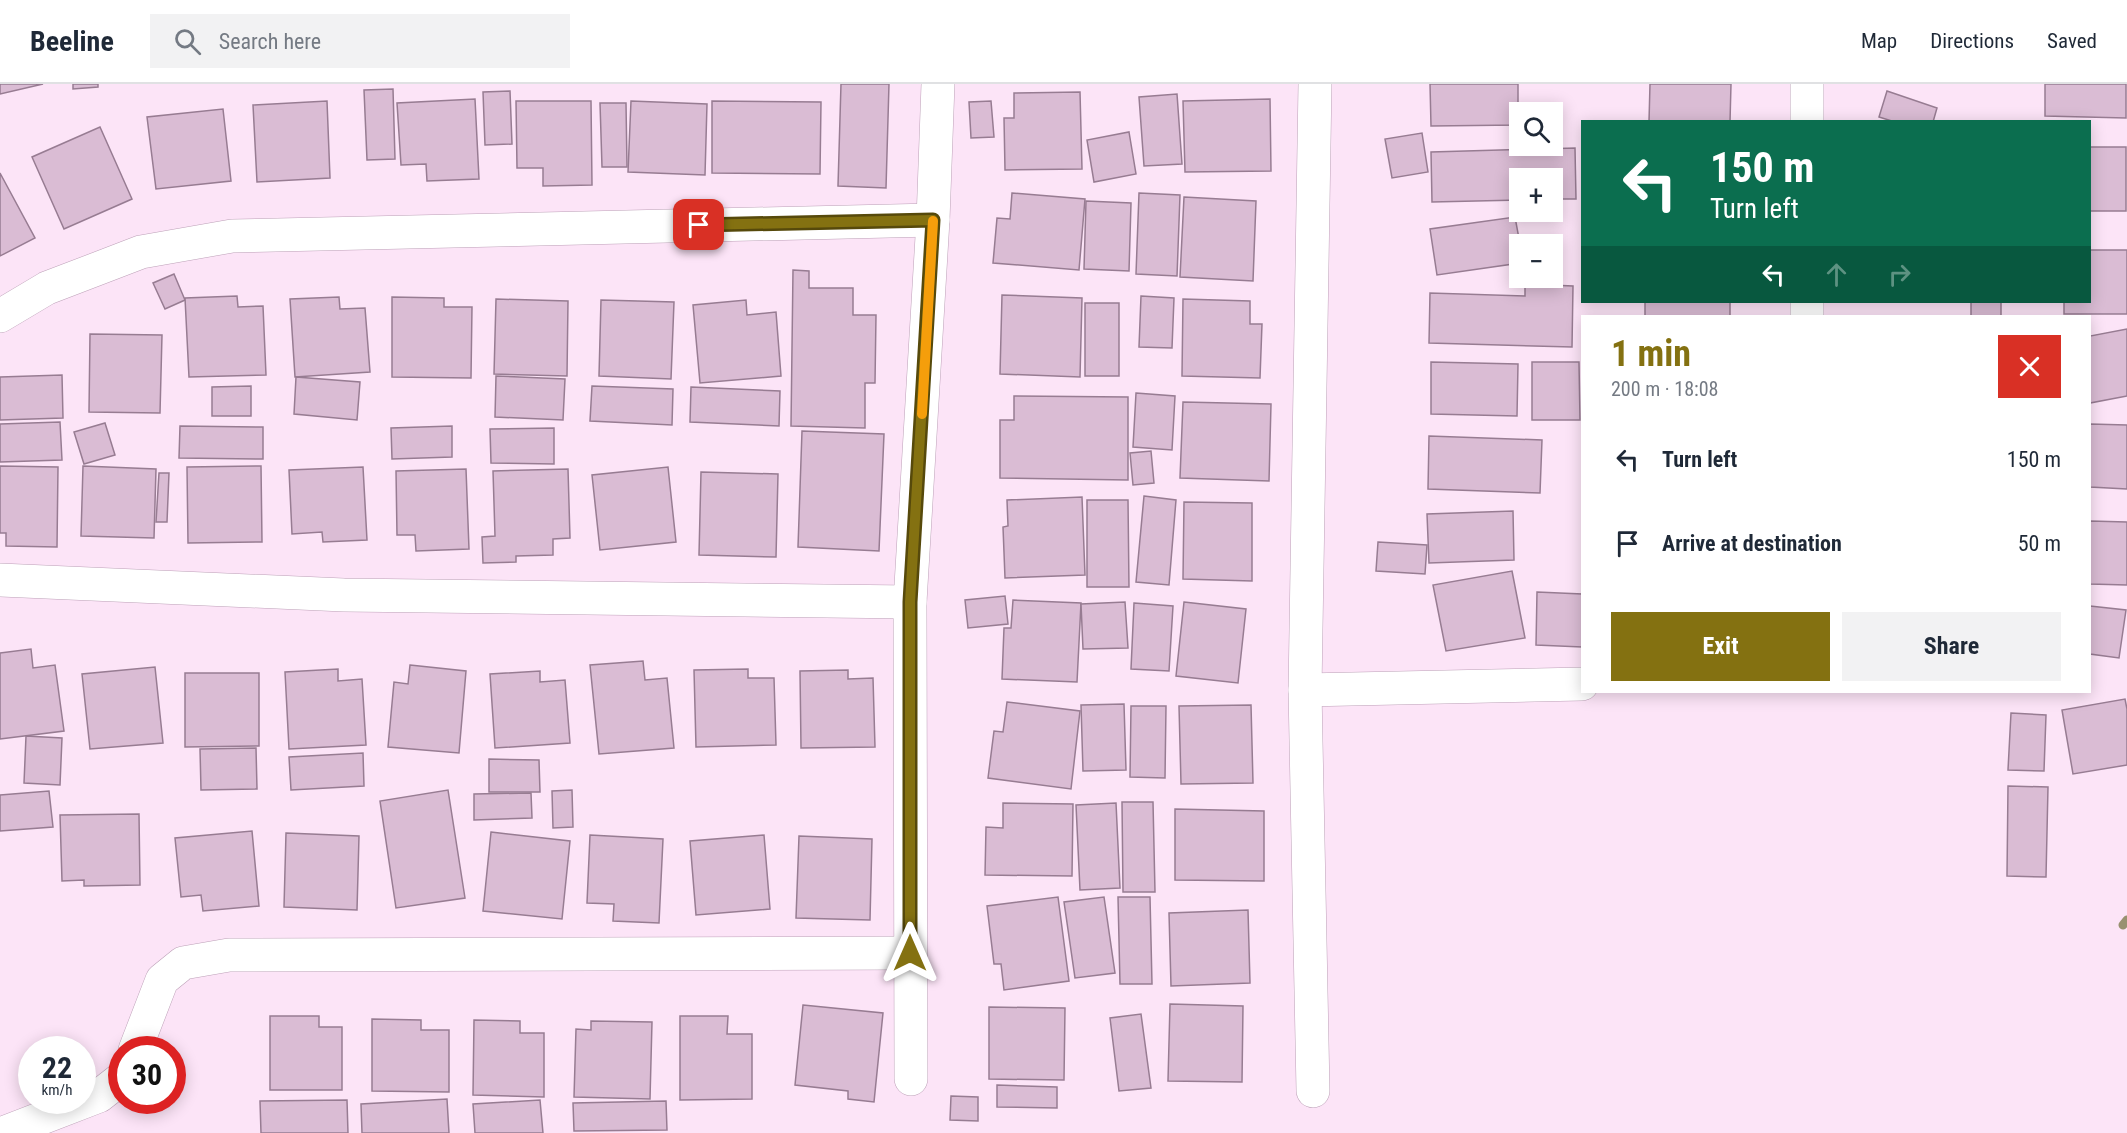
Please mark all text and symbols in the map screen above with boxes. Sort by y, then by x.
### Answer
search box [150,14,570,68]
text: Beeline [30,25,114,58]
icon: search [171,25,204,58]
text: Search here [219,29,321,54]
text: Map [1861,29,1897,53]
text: Directions [1930,29,2014,53]
text: Saved [2047,29,2097,53]
map controls [1509,102,1563,288]
button: search [1509,102,1563,156]
text: 150 m [1710,143,1815,192]
icon: left [1611,144,1689,222]
button: + [1509,168,1563,222]
text: Turn left [1710,193,1799,225]
pin [673,199,724,250]
icon: arrive [682,208,715,241]
button: − [1509,234,1563,288]
icon: left [1757,258,1790,291]
icon: ahead [1820,258,1853,291]
icon: right [1883,258,1916,291]
text: 1 min [1611,333,1691,375]
button: close [1998,335,2061,398]
text: 200 m · 18:08 [1611,377,1718,401]
icon: left [1611,443,1644,476]
text: Turn left [1662,447,1737,472]
text: 150 m [2007,447,2061,472]
icon: arrive [1611,527,1644,560]
text: Arrive at destination [1662,531,1842,556]
text: 50 m [2018,531,2061,556]
button: Exit [1611,612,1830,681]
button: Share [1842,612,2061,681]
position arrow [878,921,942,985]
speed limit sign: 30 [108,1036,186,1114]
text: 22 [42,1050,72,1085]
text: km/h [42,1081,72,1099]

